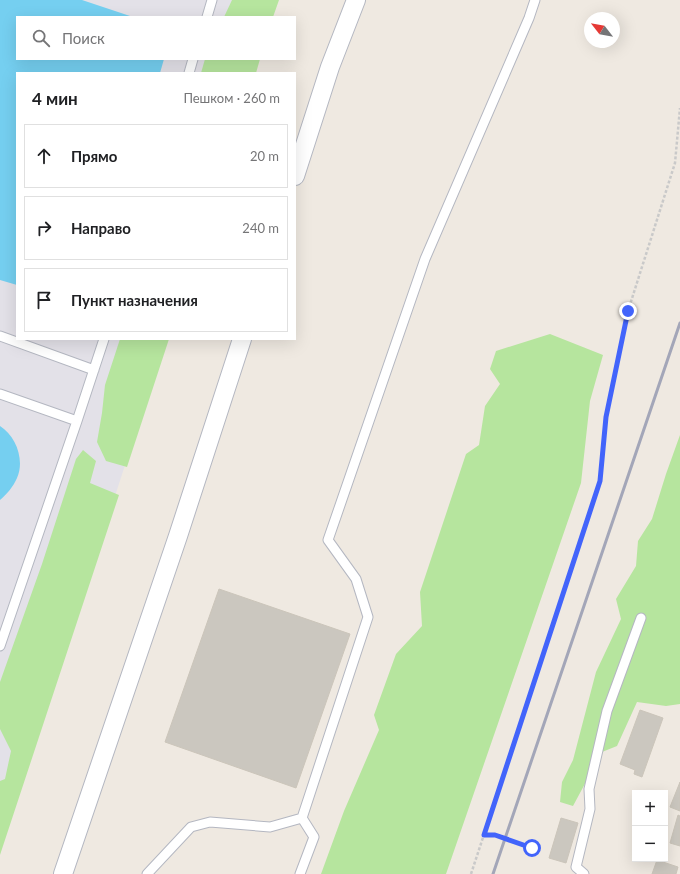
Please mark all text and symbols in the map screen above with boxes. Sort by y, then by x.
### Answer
north arrow [584,12,620,48]
search box [16,16,296,60]
icon: search [30,27,52,49]
text: Поиск [62,29,105,47]
text: 4 мин [32,88,78,109]
text: Пешком · 260 m [183,90,280,106]
icon: ahead [33,145,55,167]
text: Прямо [71,147,117,165]
text: 20 m [250,148,279,164]
icon: right [33,217,55,239]
text: Направо [71,219,131,237]
text: 240 m [242,220,279,236]
icon: arrive [33,289,55,311]
text: Пункт назначения [71,291,198,309]
route end [619,302,637,320]
map controls [632,790,668,862]
button: + [632,790,668,826]
button: − [632,826,668,862]
route start [523,839,541,857]

